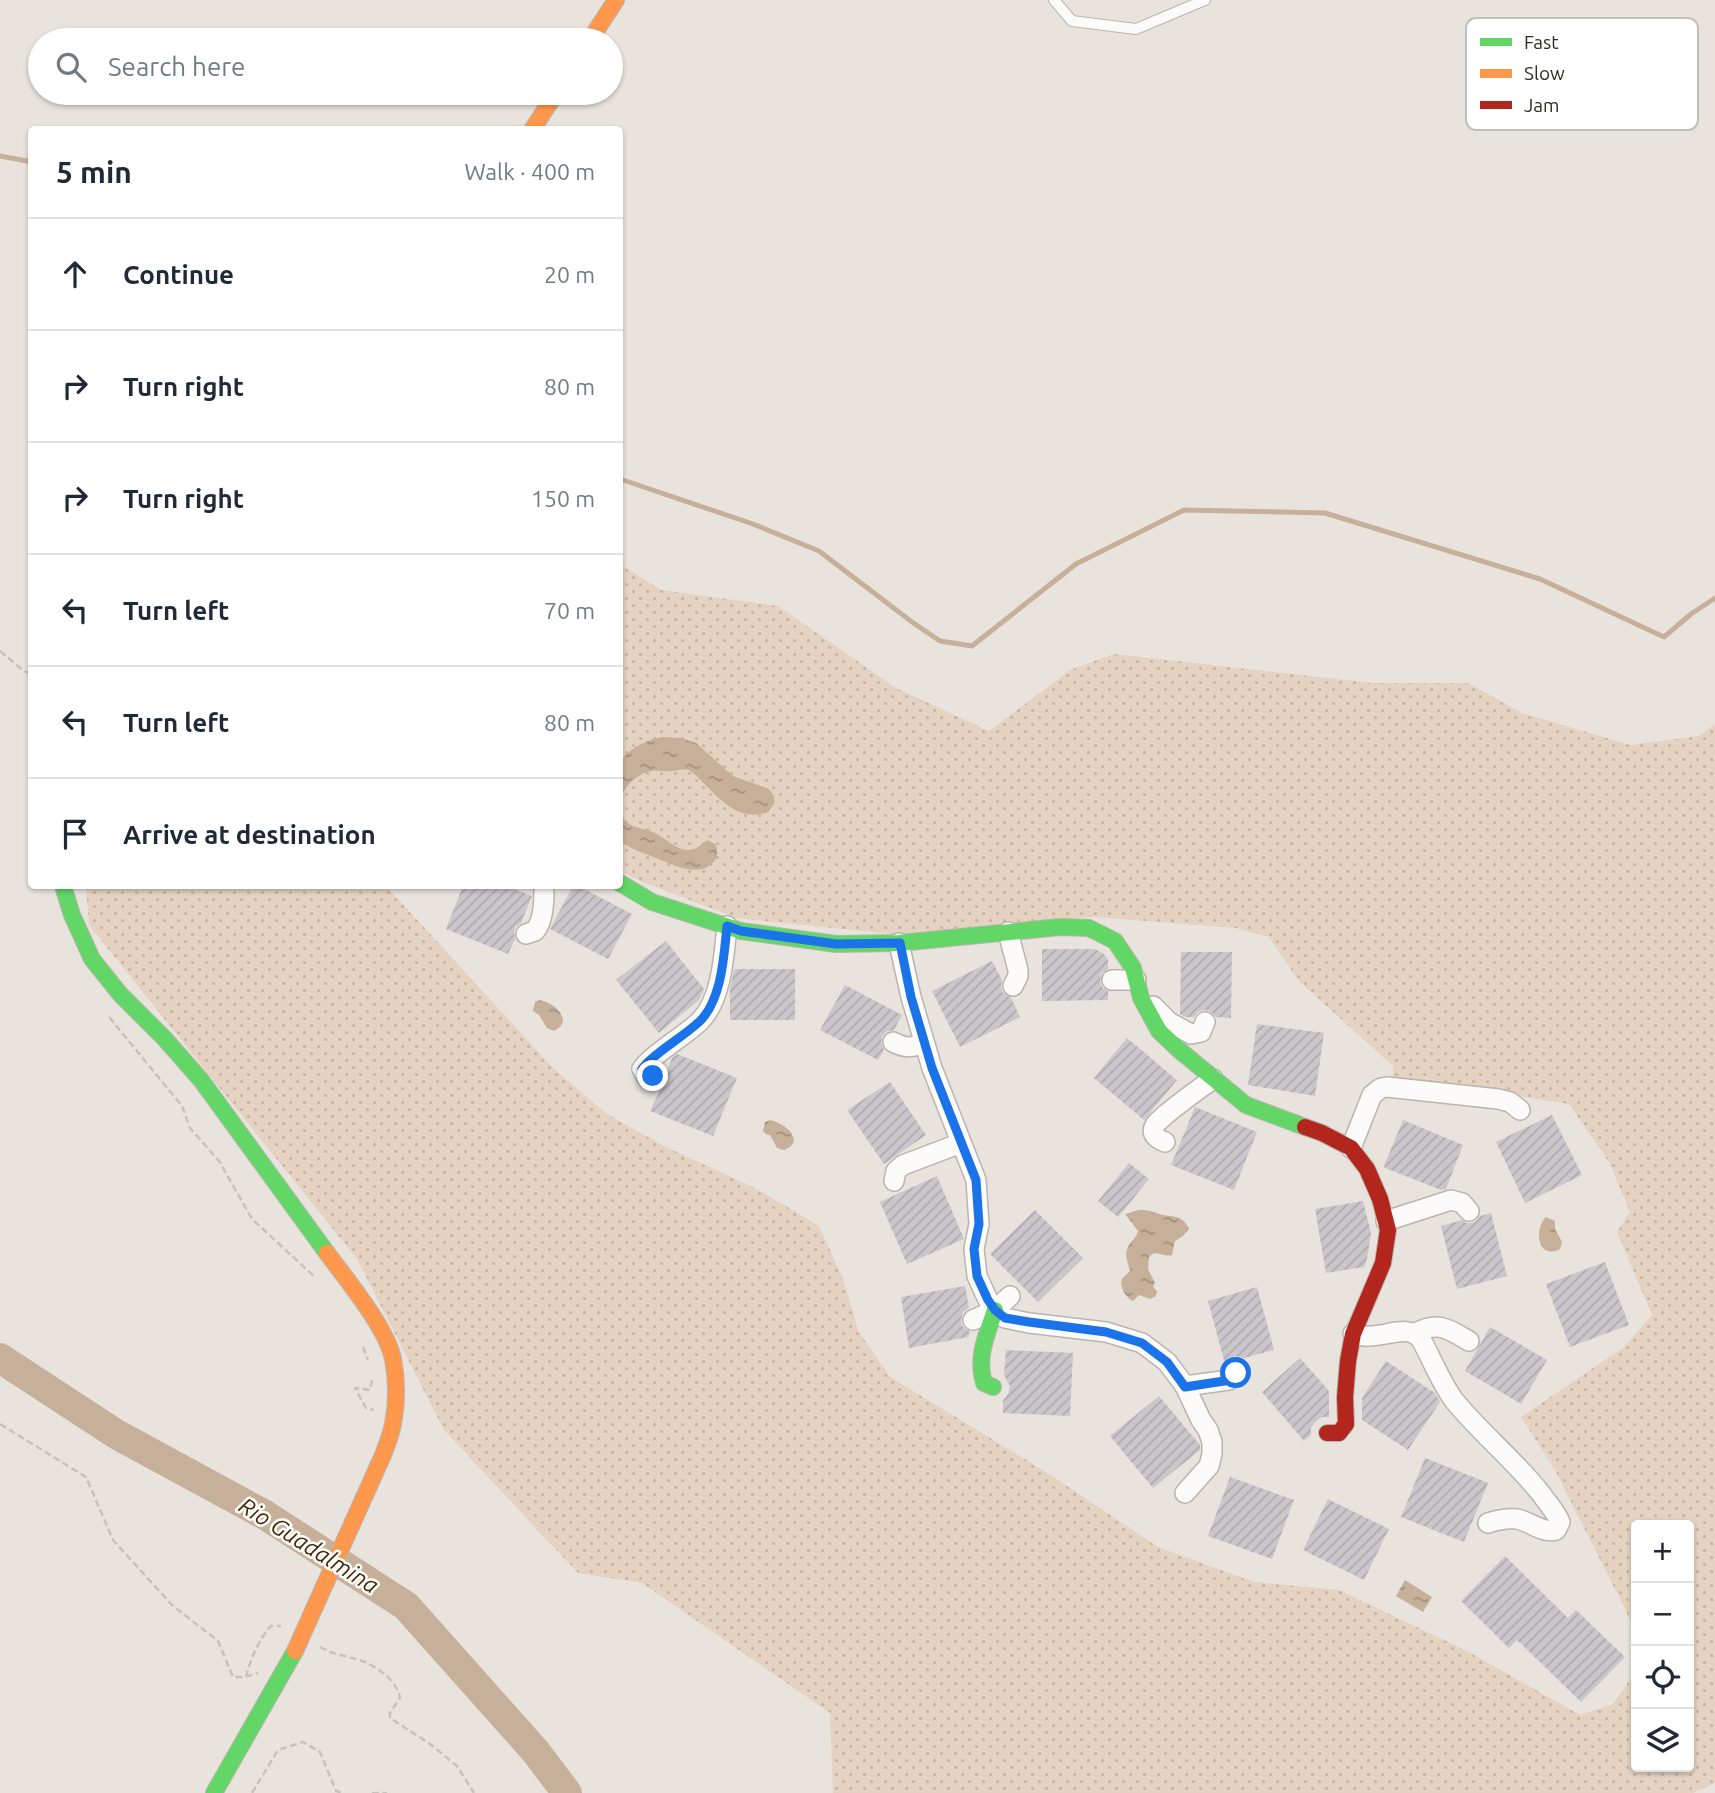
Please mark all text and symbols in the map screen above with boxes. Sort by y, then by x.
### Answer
legend [1466,18,1698,130]
search box [28,28,623,105]
text: Fast [1524,31,1559,53]
icon: search [52,48,90,86]
text: Search here [108,52,245,81]
text: Slow [1524,62,1565,84]
text: Jam [1524,94,1560,116]
text: 5 min [56,155,132,189]
text: Walk · 400 m [464,159,595,184]
icon: ahead [56,255,94,293]
text: Continue [123,260,234,289]
text: 20 m [544,262,595,287]
icon: right [56,367,94,405]
text: Turn right [123,372,244,401]
text: 80 m [544,374,595,399]
icon: right [56,479,94,517]
text: Turn right [123,484,244,513]
text: 150 m [531,486,595,511]
icon: left [56,591,94,629]
text: Turn left [123,596,229,625]
text: 70 m [544,598,595,623]
icon: left [56,703,94,741]
text: Turn left [123,708,229,737]
text: 80 m [544,710,595,735]
icon: arrive [56,815,94,853]
text: Arrive at destination [123,820,376,849]
route end [637,1060,668,1091]
route start [1220,1357,1251,1388]
water label: Rio Guadalmina [235,1492,383,1598]
map controls [1631,1520,1694,1772]
button: + [1631,1520,1694,1583]
button: − [1631,1583,1694,1646]
button: locate [1631,1646,1694,1709]
button: layers [1631,1709,1694,1772]

